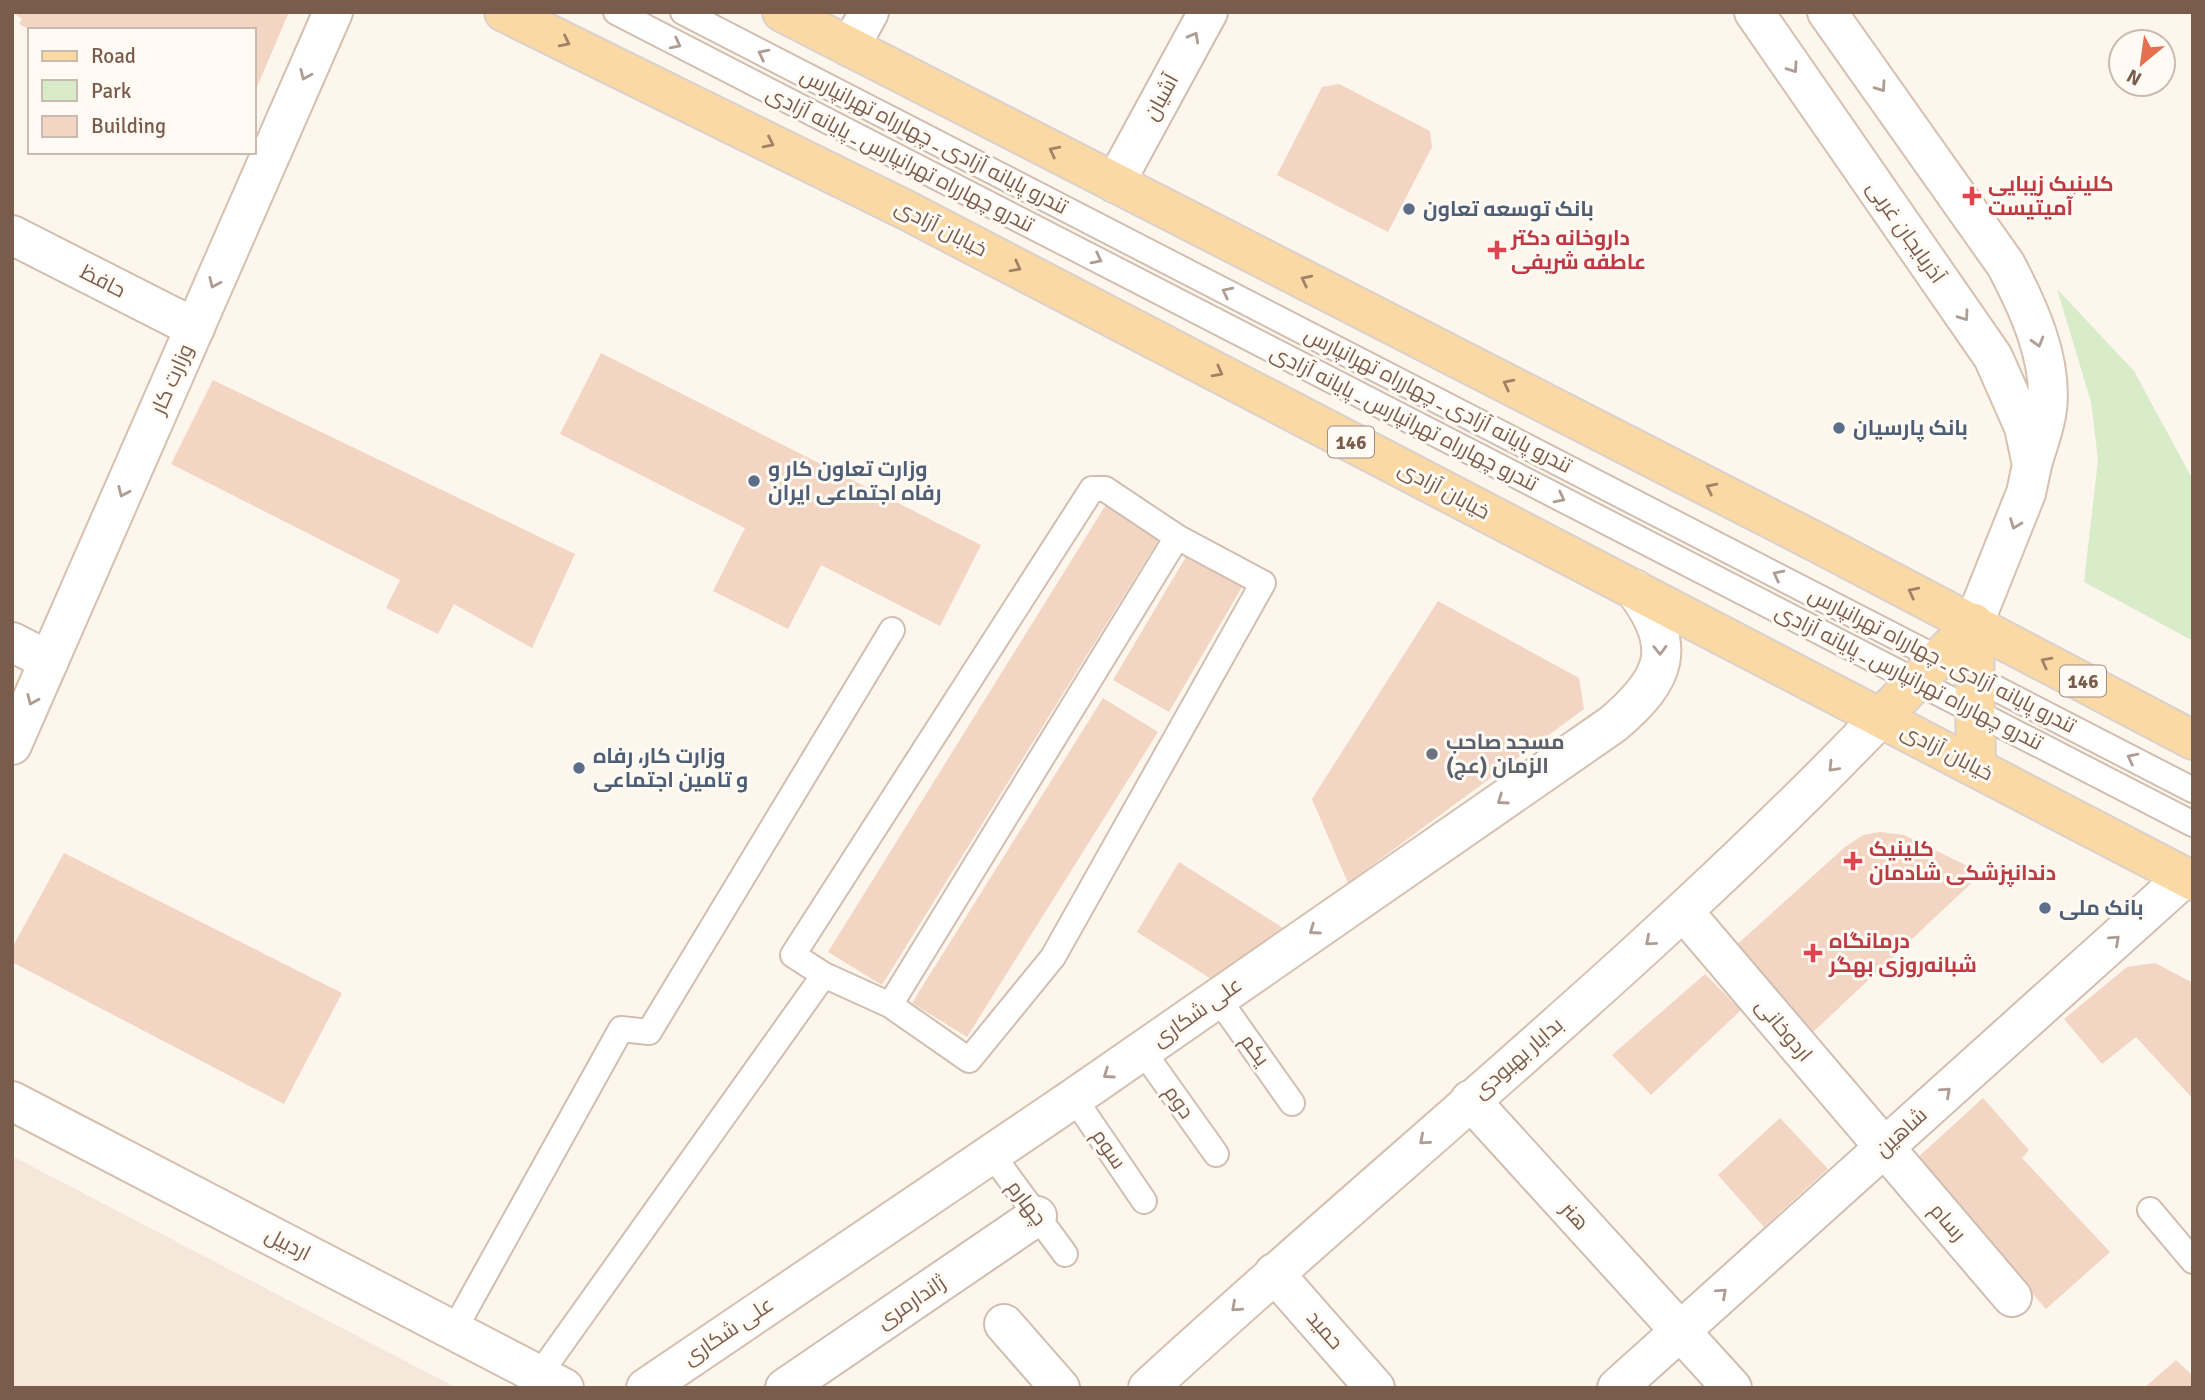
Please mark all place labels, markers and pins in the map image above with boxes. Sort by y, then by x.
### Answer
place label: کلینیک زیبایی آمیتیست [1988,171,2114,221]
marker: کلینیک زیبایی آمیتیست [1962,186,1982,206]
place label: بانک توسعه تعاون [1423,196,1594,222]
marker: بانک توسعه تعاون [1401,201,1417,217]
place label: داروخانه دکتر عاطفه شریفی [1510,225,1646,275]
marker: داروخانه دکتر عاطفه شریفی [1489,242,1505,258]
place label: بانک پارسیان [1853,415,1968,443]
marker: بانک پارسیان [1831,420,1847,436]
place label: وزارت تعاون کار و رفاه اجتماعی ایران [768,456,942,506]
marker: وزارت تعاون کار و رفاه اجتماعی ایران [746,473,762,489]
place label: مسجد صاحب الزمان (عج) [1446,729,1565,780]
place label: وزارت کار، رفاه و تامین اجتماعی [593,743,748,793]
marker: مسجد صاحب الزمان (عج) [1424,746,1440,762]
marker: وزارت کار، رفاه و تامین اجتماعی [571,760,587,776]
place label: کلینیک دندانپزشکی شادمان [1869,836,2056,888]
marker: کلینیک دندانپزشکی شادمان [1843,851,1863,871]
place label: بانک ملی [2059,895,2144,921]
marker: بانک ملی [2037,900,2053,916]
place label: درمانگاه شبانه‌روزی بهگر [1828,928,1977,978]
marker: درمانگاه شبانه‌روزی بهگر [1803,943,1823,963]

